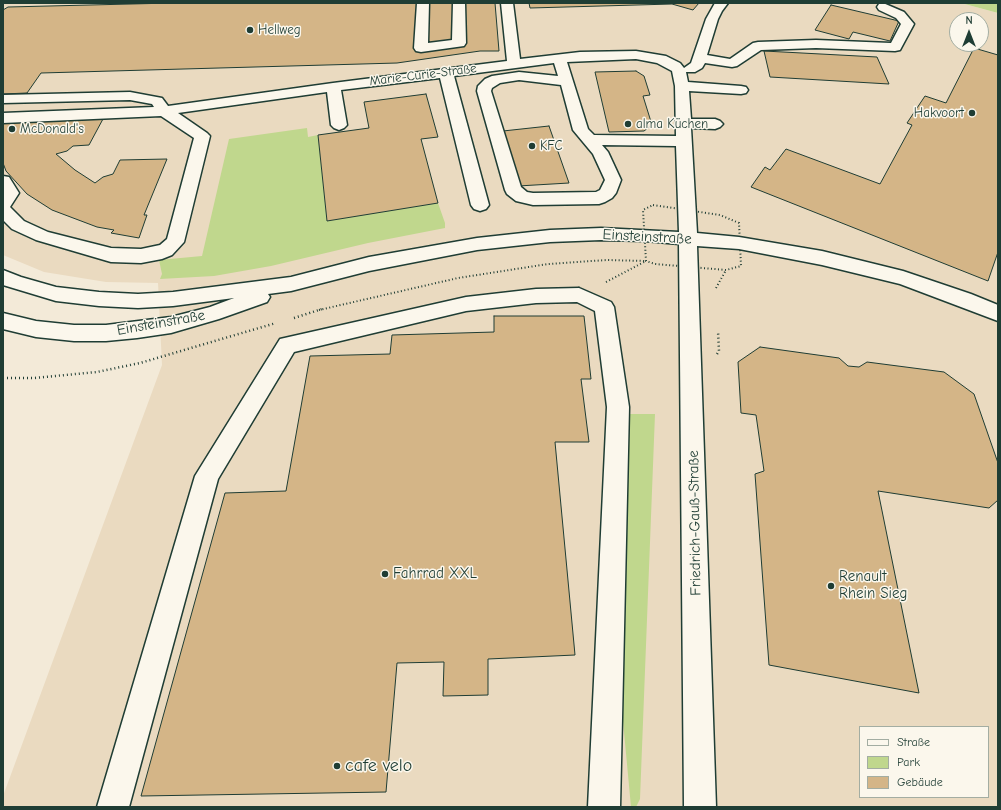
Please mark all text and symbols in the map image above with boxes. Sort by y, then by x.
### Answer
north arrow [949,12,989,52]
text: N [965,14,973,27]
place label: Hellweg [258,22,301,38]
marker: Hellweg [245,25,255,35]
street label: Marie-Curie-Straße [369,61,477,89]
place label: Hakvoort [914,105,964,121]
marker: Hakvoort [967,108,977,118]
place label: alma Küchen [636,116,708,132]
marker: alma Küchen [623,119,633,129]
place label: McDonald's [20,121,84,137]
marker: McDonald's [7,124,17,134]
place label: KFC [540,138,562,154]
marker: KFC [527,141,537,151]
street label: Einsteinstraße [602,226,692,248]
street label: Einsteinstraße [115,306,207,340]
street label: Friedrich-Gauß-Straße [685,450,705,596]
place label: Fahrrad XXL [393,565,477,583]
place label: Renault Rhein Sieg [839,568,907,603]
marker: Fahrrad XXL [380,569,390,579]
marker: Renault Rhein Sieg [826,581,836,591]
legend [859,726,989,798]
text: Straße [897,735,930,749]
place label: cafe velo [345,755,412,777]
text: Park [897,755,920,769]
marker: cafe velo [332,761,342,771]
text: Gebäude [897,775,943,789]

